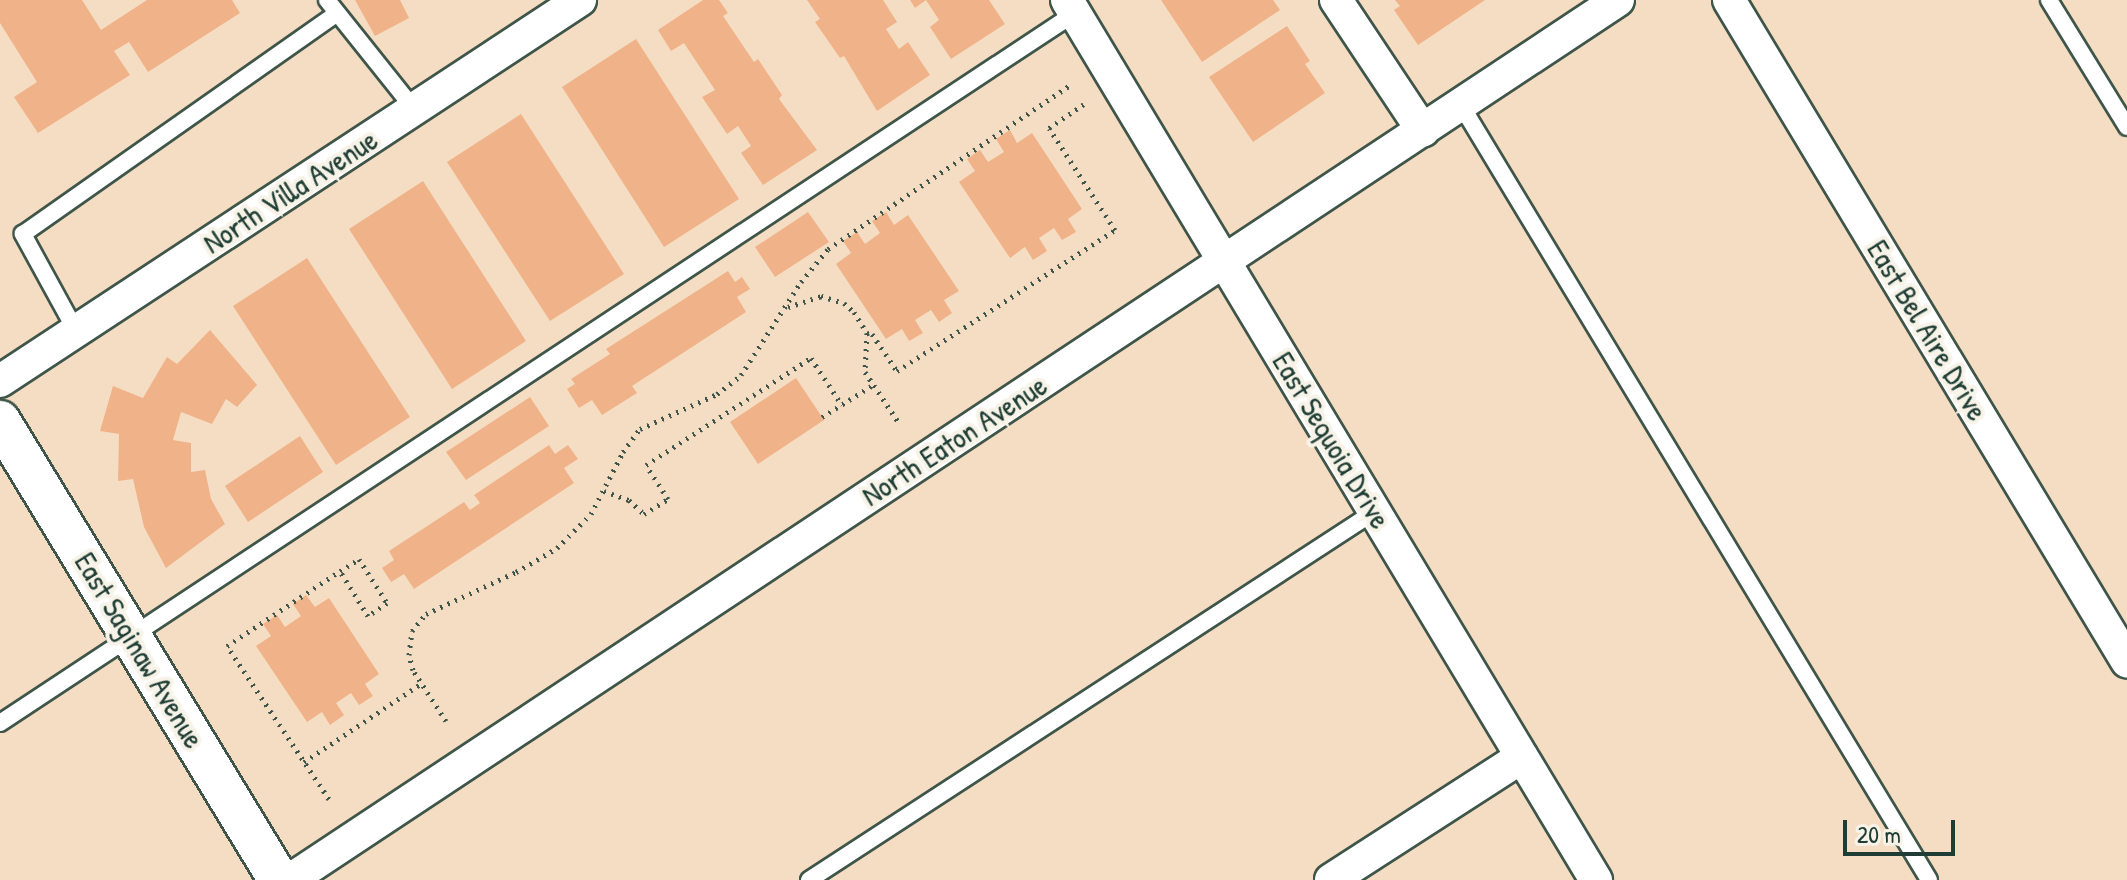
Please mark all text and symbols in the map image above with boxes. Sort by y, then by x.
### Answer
street label: North Villa Avenue [196,121,384,261]
street label: East Bel Aire Drive [1860,233,1996,427]
street label: East Sequoia Drive [1265,345,1399,535]
street label: North Eaton Avenue [855,367,1053,513]
street label: East Saginaw Avenue [68,546,212,754]
scale bar [1847,804,1959,854]
text: 20 m [1857,818,1901,850]

